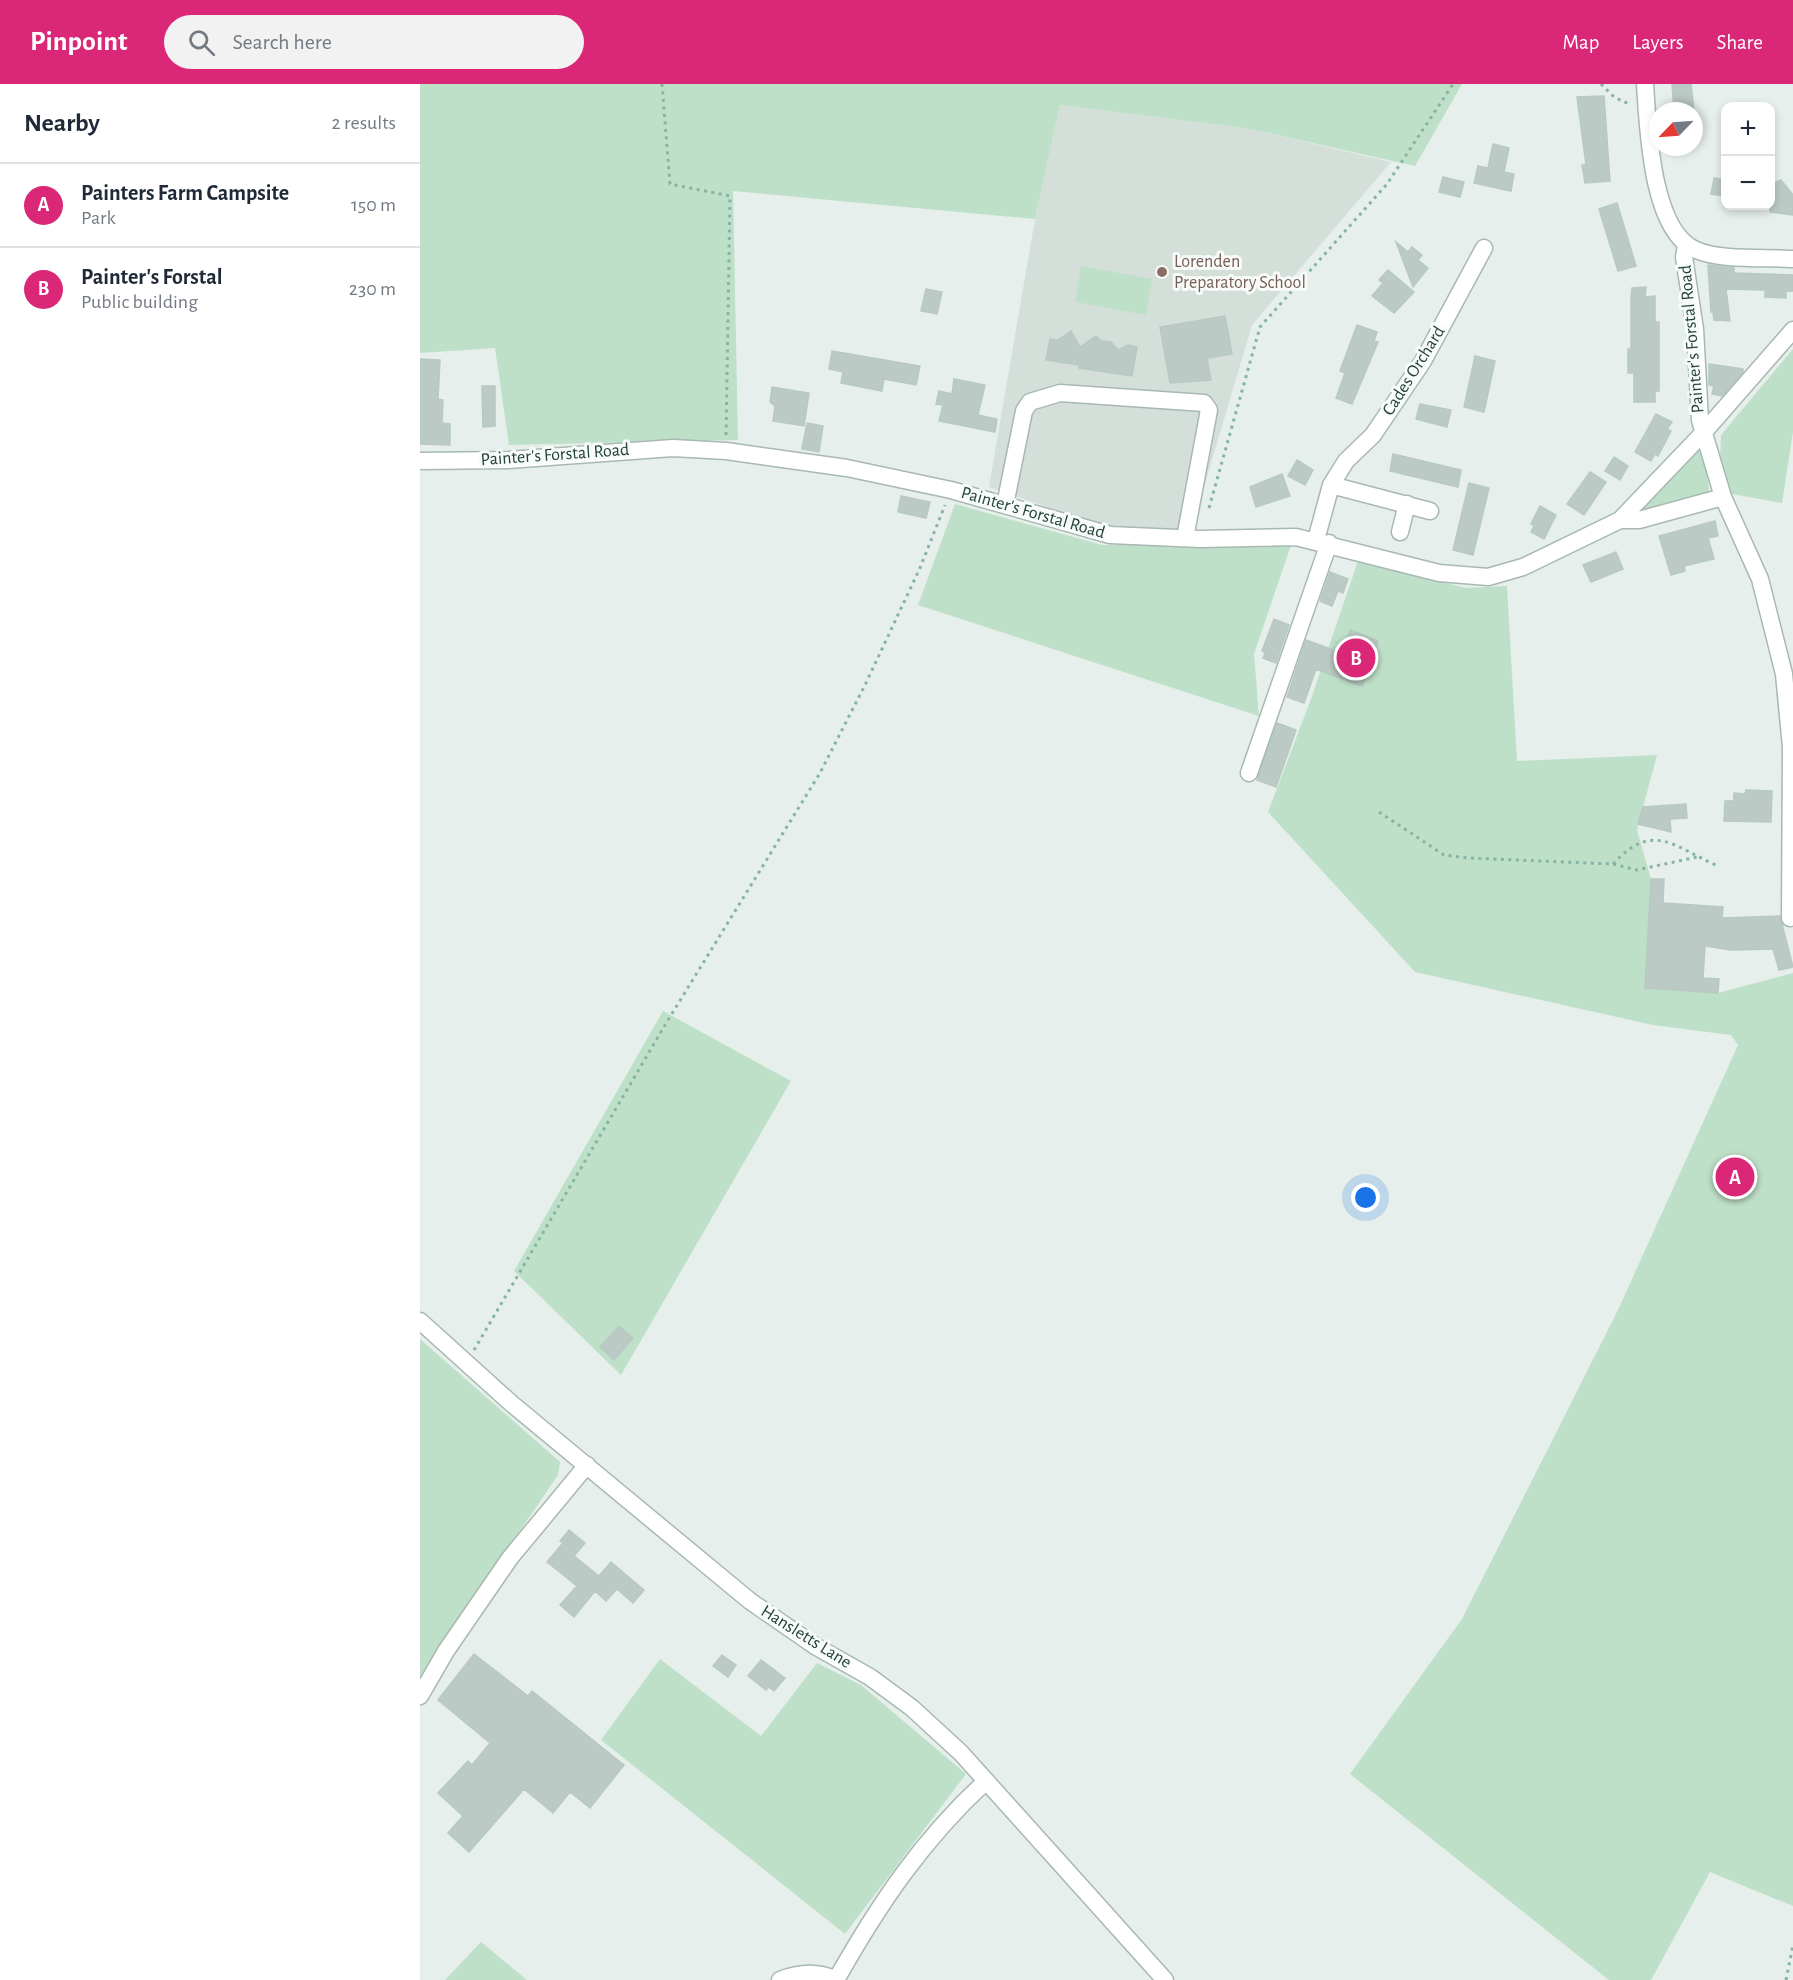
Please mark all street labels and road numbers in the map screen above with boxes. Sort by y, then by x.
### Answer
street label: Painter's Forstal Road [1677,264,1707,414]
street label: Cades Orchard [1379,323,1449,419]
street label: Painter's Forstal Road [480,441,630,469]
street label: Painter's Forstal Road [959,484,1107,542]
street label: Hansletts Lane [758,1602,854,1672]

